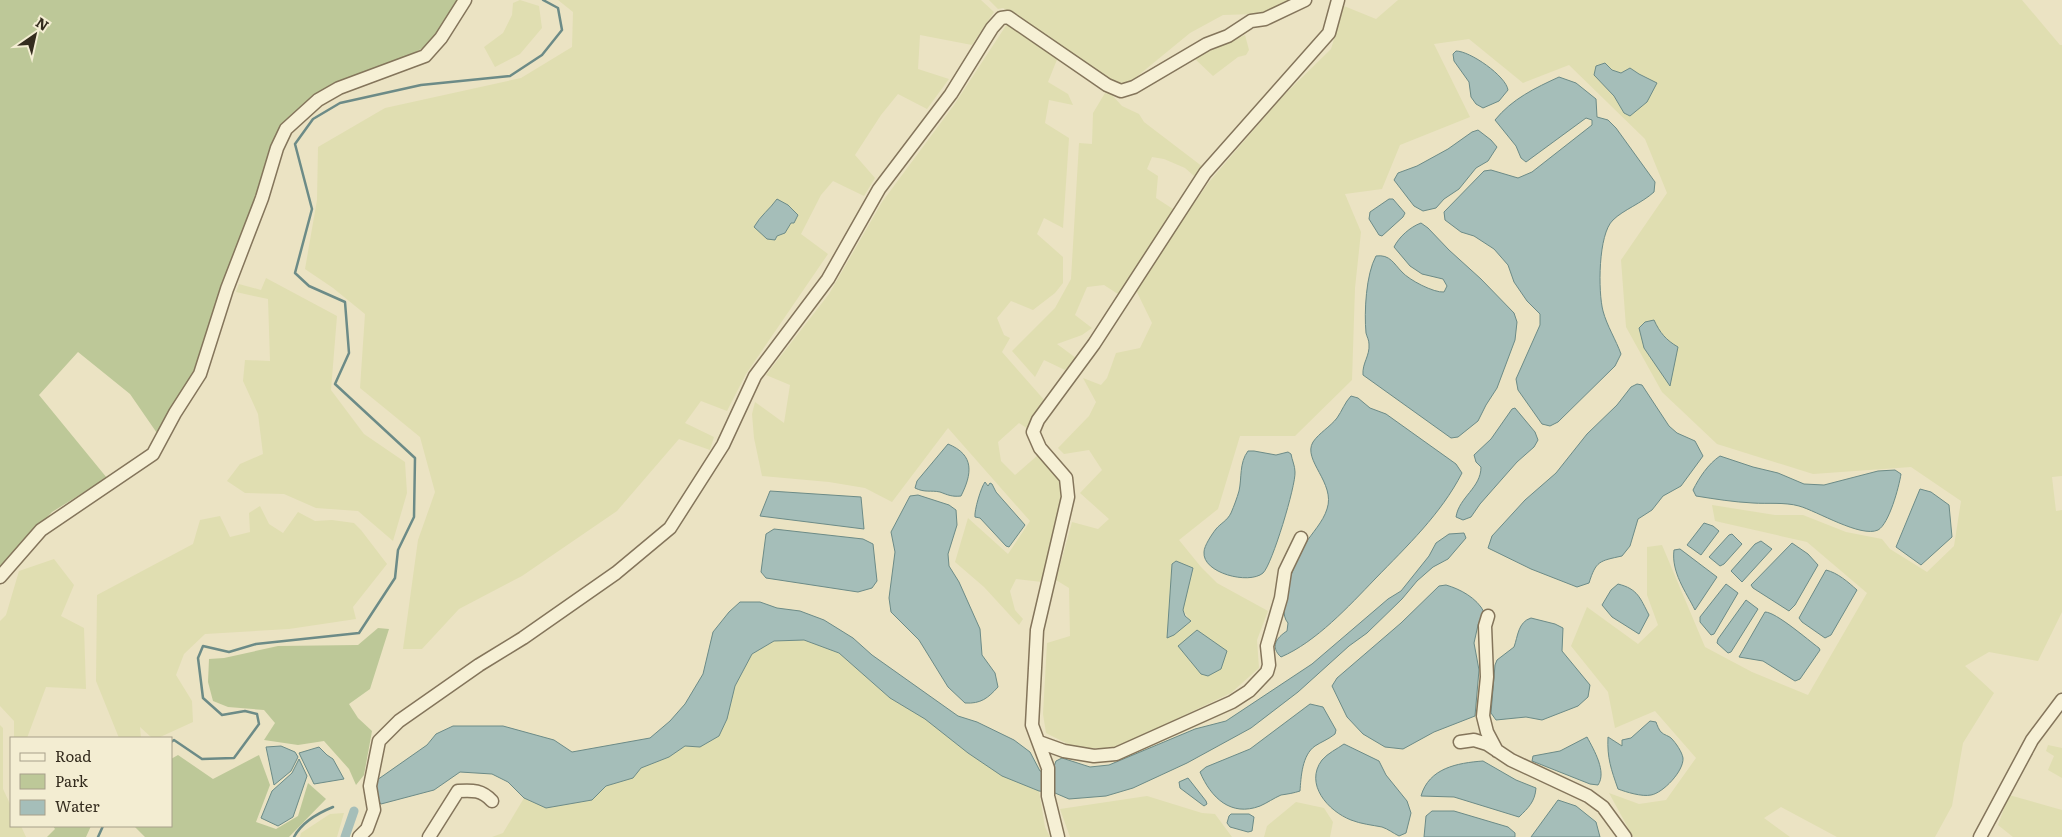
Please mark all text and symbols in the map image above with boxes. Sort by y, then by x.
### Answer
north arrow [10,10,60,60]
text: N [32,12,53,35]
legend [10,737,172,827]
text: Road [55,744,91,767]
text: Park [55,769,89,792]
text: Water [55,794,100,817]

